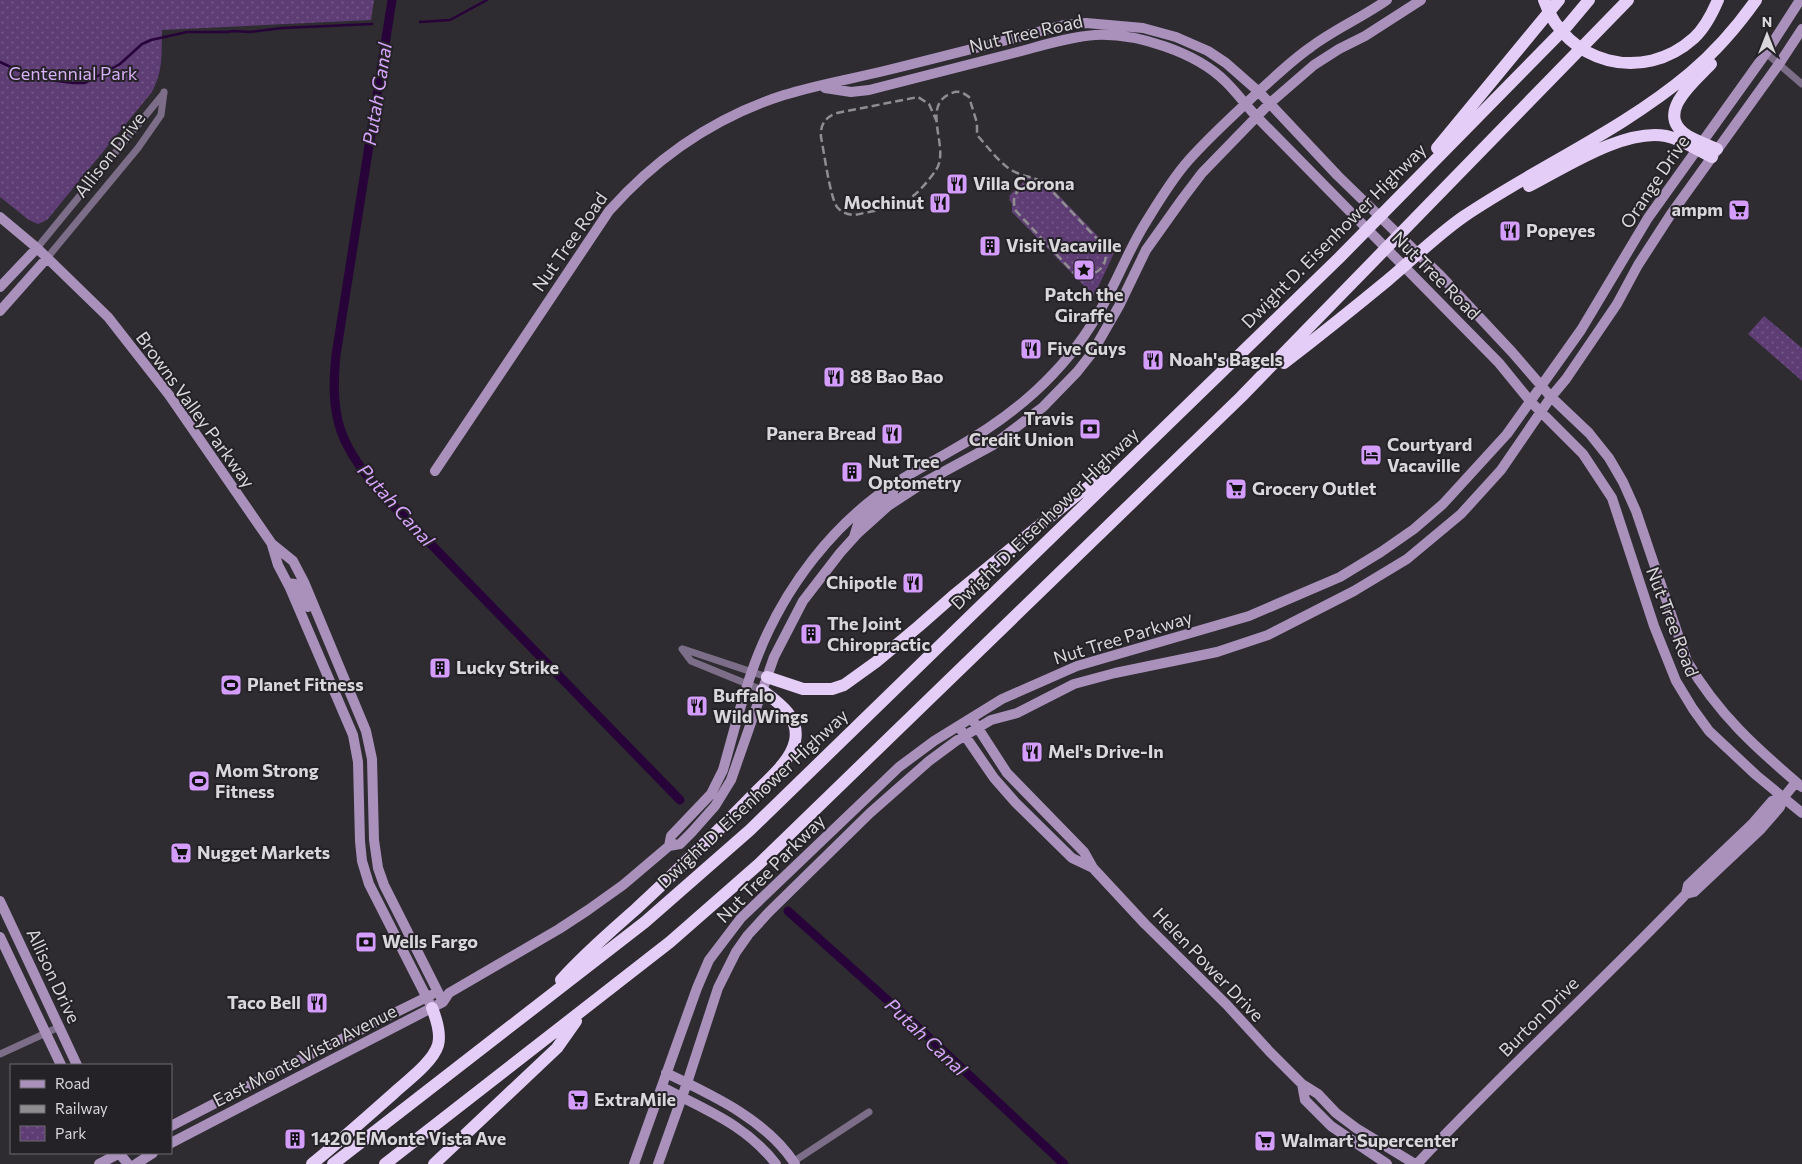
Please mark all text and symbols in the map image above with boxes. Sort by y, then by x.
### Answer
street label: Nut Tree Road [967,9,1085,57]
north arrow [1742,10,1792,60]
text: N [1762,13,1772,30]
water label: Putah Canal [357,40,396,147]
park label: Centennial Park [8,62,138,84]
street label: Allison Drive [69,107,149,201]
street label: Orange Drive [1615,131,1693,232]
street label: Dwight D. Eisenhower Highway [1236,138,1430,332]
restaurant icon: Villa Corona [945,172,969,196]
place label: Villa Corona [973,172,1074,194]
street label: Nut Tree Road [527,188,611,295]
place label: Mochinut [844,191,924,213]
restaurant icon: Mochinut [928,191,952,215]
place label: ampm [1671,198,1723,220]
supermarket icon: ampm [1727,198,1751,222]
restaurant icon: Popeyes [1498,219,1522,243]
place label: Popeyes [1526,219,1595,241]
street label: Nut Tree Road [1388,227,1485,324]
building icon: Visit Vacaville [978,234,1002,258]
place label: Visit Vacaville [1006,234,1122,256]
place icon: Patch the Giraffe [1072,258,1096,282]
place label: Patch the Giraffe [1045,283,1123,326]
street label: Browns Valley Parkway [132,327,260,492]
restaurant icon: Five Guys [1019,337,1043,361]
place label: Five Guys [1047,337,1126,359]
restaurant icon: Noah's Bagels [1141,348,1165,372]
place label: Noah's Bagels [1169,348,1283,370]
restaurant icon: 88 Bao Bao [822,365,846,389]
place label: 88 Bao Bao [850,365,944,387]
place label: Travis Credit Union [969,407,1074,450]
bank icon: Travis Credit Union [1078,417,1102,441]
place label: Panera Bread [766,422,876,444]
restaurant icon: Panera Bread [880,422,904,446]
street label: Dwight D. Eisenhower Highway [946,423,1143,614]
place label: Courtyard Vacaville [1387,433,1472,476]
hotel icon: Courtyard Vacaville [1359,443,1383,467]
place label: Nut Tree Optometry [868,450,962,493]
water label: Putah Canal [353,459,440,552]
building icon: Nut Tree Optometry [840,460,864,484]
supermarket icon: Grocery Outlet [1224,477,1248,501]
place label: Grocery Outlet [1252,477,1377,499]
street label: Nut Tree Road [1642,564,1704,680]
place label: Chipotle [826,571,897,593]
restaurant icon: Chipotle [901,571,925,595]
street label: Nut Tree Parkway [1051,605,1195,669]
place label: The Joint Chiropractic [827,612,930,655]
building icon: The Joint Chiropractic [799,622,823,646]
building icon: Lucky Strike [428,656,452,680]
place label: Lucky Strike [456,656,559,678]
sports icon: Planet Fitness [219,673,243,697]
place label: Planet Fitness [247,673,364,695]
place label: Buffalo Wild Wings [713,684,808,727]
restaurant icon: Buffalo Wild Wings [685,694,709,718]
street label: Dwight D. Eisenhower Highway [652,704,852,892]
restaurant icon: Mel's Drive-In [1020,740,1044,764]
place label: Mel's Drive-In [1048,740,1164,762]
place label: Mom Strong Fitness [215,759,319,802]
sports icon: Mom Strong Fitness [187,769,211,793]
street label: Nut Tree Parkway [712,810,829,927]
supermarket icon: Nugget Markets [169,841,193,865]
place label: Nugget Markets [197,841,330,863]
street label: Helen Power Drive [1149,903,1269,1026]
street label: Allison Drive [22,925,86,1027]
bank icon: Wells Fargo [354,930,378,954]
place label: Wells Fargo [382,930,478,952]
street label: Burton Drive [1494,972,1583,1061]
place label: Taco Bell [227,991,301,1013]
restaurant icon: Taco Bell [305,991,329,1015]
water label: Putah Canal [881,993,973,1081]
street label: East Monte Vista Avenue [209,999,400,1111]
legend [10,1064,172,1154]
text: Road [55,1074,90,1092]
supermarket icon: ExtraMile [566,1088,590,1112]
place label: ExtraMile [594,1088,676,1110]
text: Railway [55,1099,108,1117]
text: Park [55,1124,86,1142]
building icon: 1420 E Monte Vista Ave [283,1127,307,1151]
place label: 1420 E Monte Vista Ave [311,1127,506,1149]
supermarket icon: Walmart Supercenter [1253,1129,1277,1153]
place label: Walmart Supercenter [1281,1129,1459,1151]

